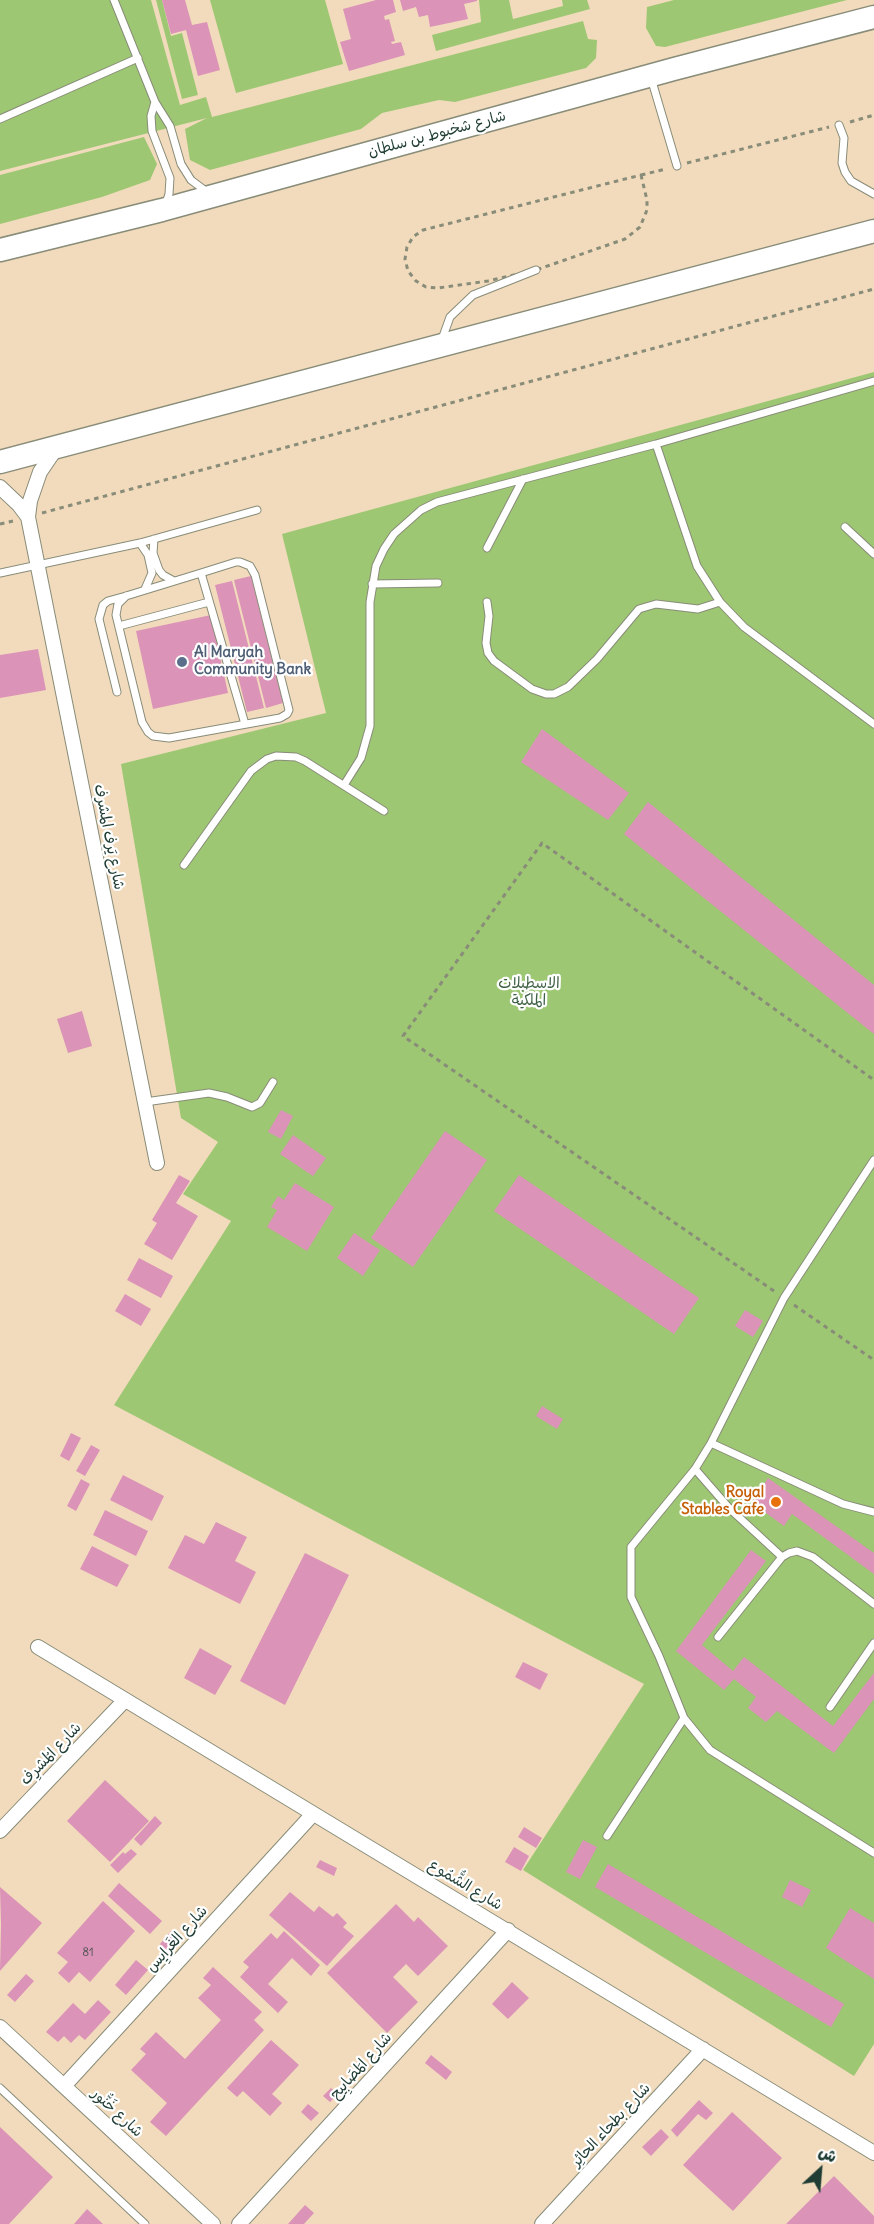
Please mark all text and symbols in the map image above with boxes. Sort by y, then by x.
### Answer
street label: شارع شخبوط بن سلطان [366,107,508,161]
place label: Al Maryah Community Bank [194,644,311,679]
marker: Al Maryah Community Bank [175,655,189,669]
street label: شارع يَرف المشرف [90,783,128,891]
park label: الاسطبلات الملكية [498,975,560,1010]
place label: Royal Stables Cafe [681,1484,764,1519]
marker: Royal Stables Cafe [769,1495,783,1509]
street label: شارع المُشرِف [17,1719,85,1789]
street label: شارع الشُّمُوع [425,1856,505,1914]
street label: شارع الغَرايِس [143,1902,211,1976]
house number: 81 [82,1946,94,1960]
street label: شارع المَصَابِيح [326,2029,396,2103]
street label: شارع بطحاء الحائِر [568,2079,654,2171]
street label: شارع خَنُّور [88,2085,146,2141]
north arrow [790,2140,850,2200]
text: ش [816,2141,840,2167]

